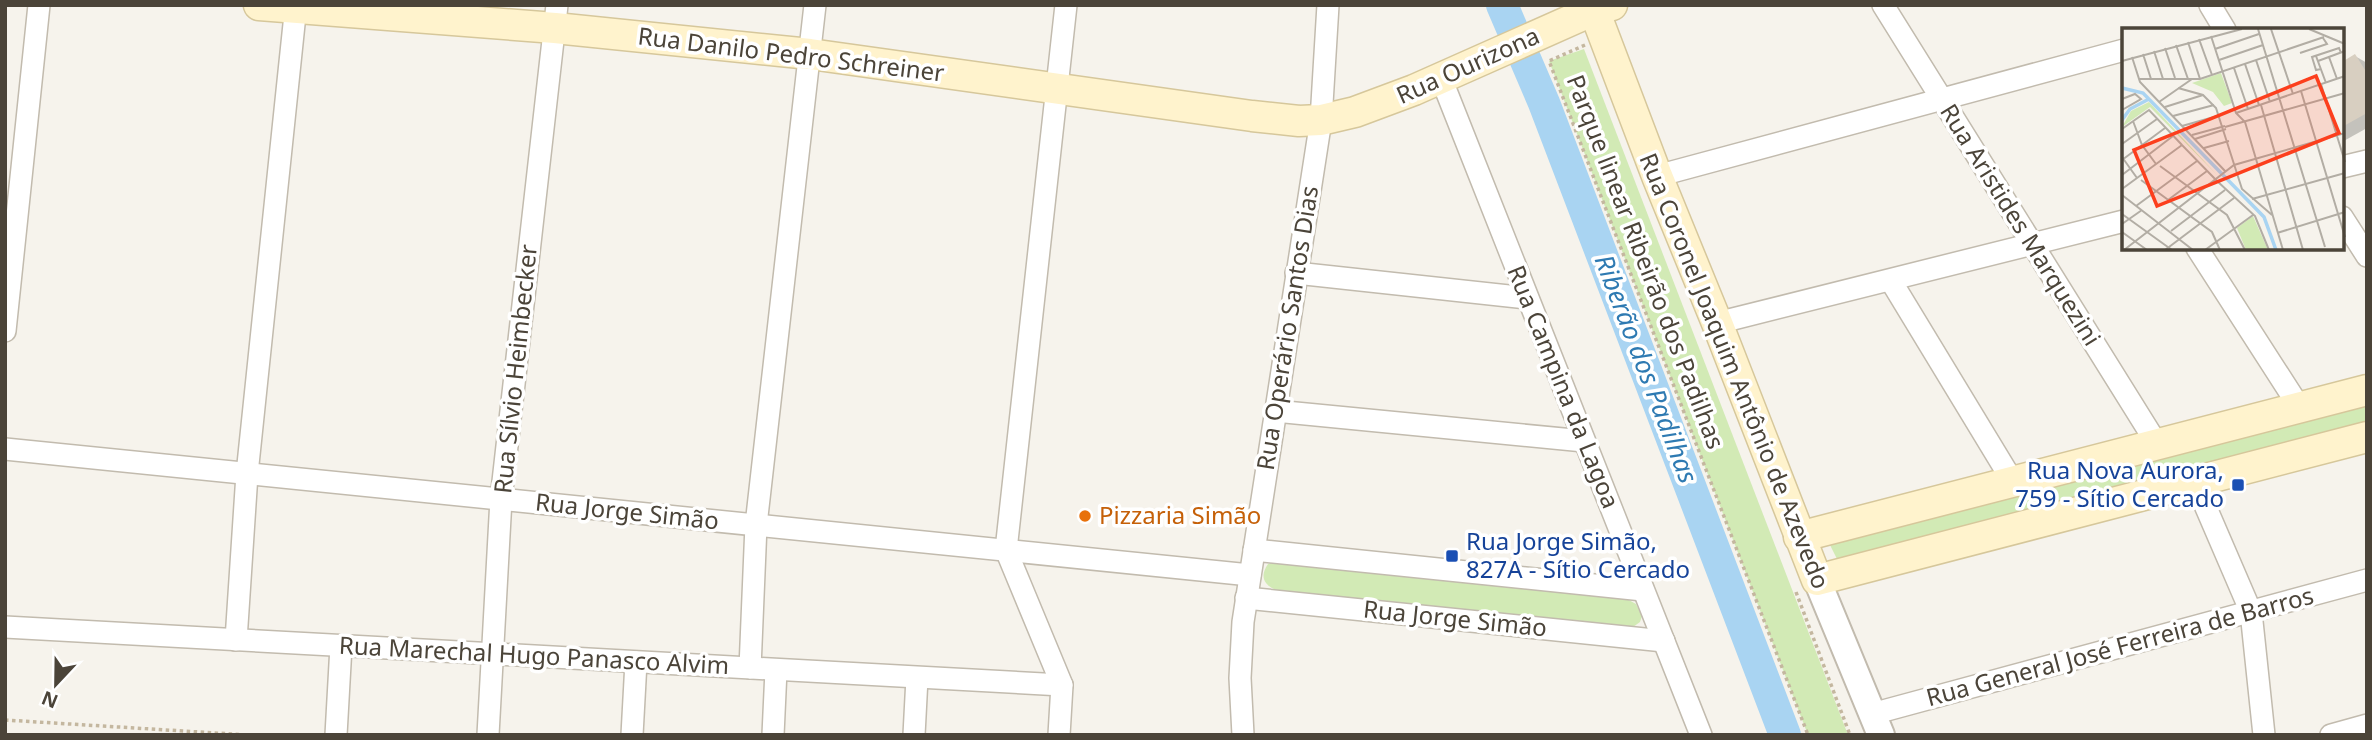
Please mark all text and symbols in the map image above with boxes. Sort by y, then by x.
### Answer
street label: Rua Danilo Pedro Schreiner [636,18,946,89]
street label: Rua Ourizona [1391,18,1544,111]
inset map [2122,28,2344,250]
street label: Parque linear Ribeirão dos Padilhas [1560,70,1733,453]
street label: Rua Aristides Marquezini [1933,97,2109,351]
street label: Rua Coronel Joaquim Antônio de Azevedo [1633,148,1838,593]
street label: Rua Operário Santos Dias [1248,183,1325,472]
street label: Rua Sílvio Heimbecker [485,243,544,495]
water label: Riberão dos Padilhas [1587,249,1707,488]
street label: Rua Campina da Lagoa [1501,260,1628,513]
place label: Rua Nova Aurora, 759 - Sítio Cercado [2015,453,2224,514]
marker: Rua Nova Aurora, 759 - Sítio Cercado [2230,477,2246,493]
street label: Rua Jorge Simão [534,484,721,537]
place label: Pizzaria Simão [1099,498,1261,531]
marker: Pizzaria Simão [1077,508,1093,524]
place label: Rua Jorge Simão, 827A - Sítio Cercado [1466,524,1690,585]
marker: Rua Jorge Simão, 827A - Sítio Cercado [1444,548,1460,564]
street label: Rua General José Ferreira de Barros [1922,578,2317,713]
street label: Rua Jorge Simão [1362,591,1549,644]
street label: Rua Marechal Hugo Panasco Alvim [338,628,730,681]
north arrow [21,649,91,719]
text: N [38,685,62,715]

